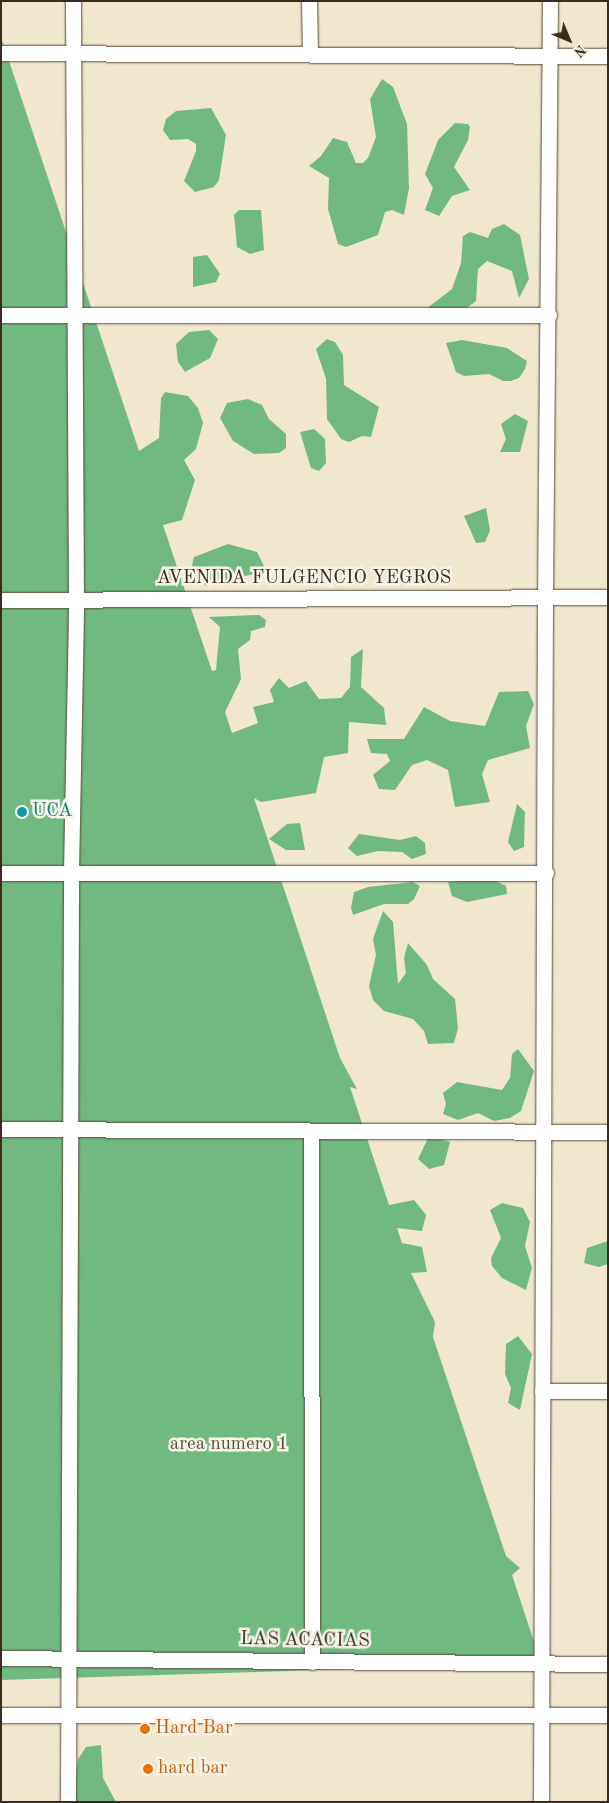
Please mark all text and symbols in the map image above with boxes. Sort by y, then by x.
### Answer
north arrow [544,15,594,65]
text: N [571,42,588,59]
street label: AVENIDA FULGENCIO YEGROS [157,568,451,590]
place label: UCA [32,801,73,823]
marker: UCA [16,806,28,818]
park label: area numero 1 [170,1434,288,1456]
street label: LAS ACACIAS [240,1628,370,1654]
place label: Hard Bar [155,1718,233,1740]
marker: Hard Bar [139,1723,151,1735]
place label: hard bar [158,1758,228,1780]
marker: hard bar [142,1763,154,1775]

